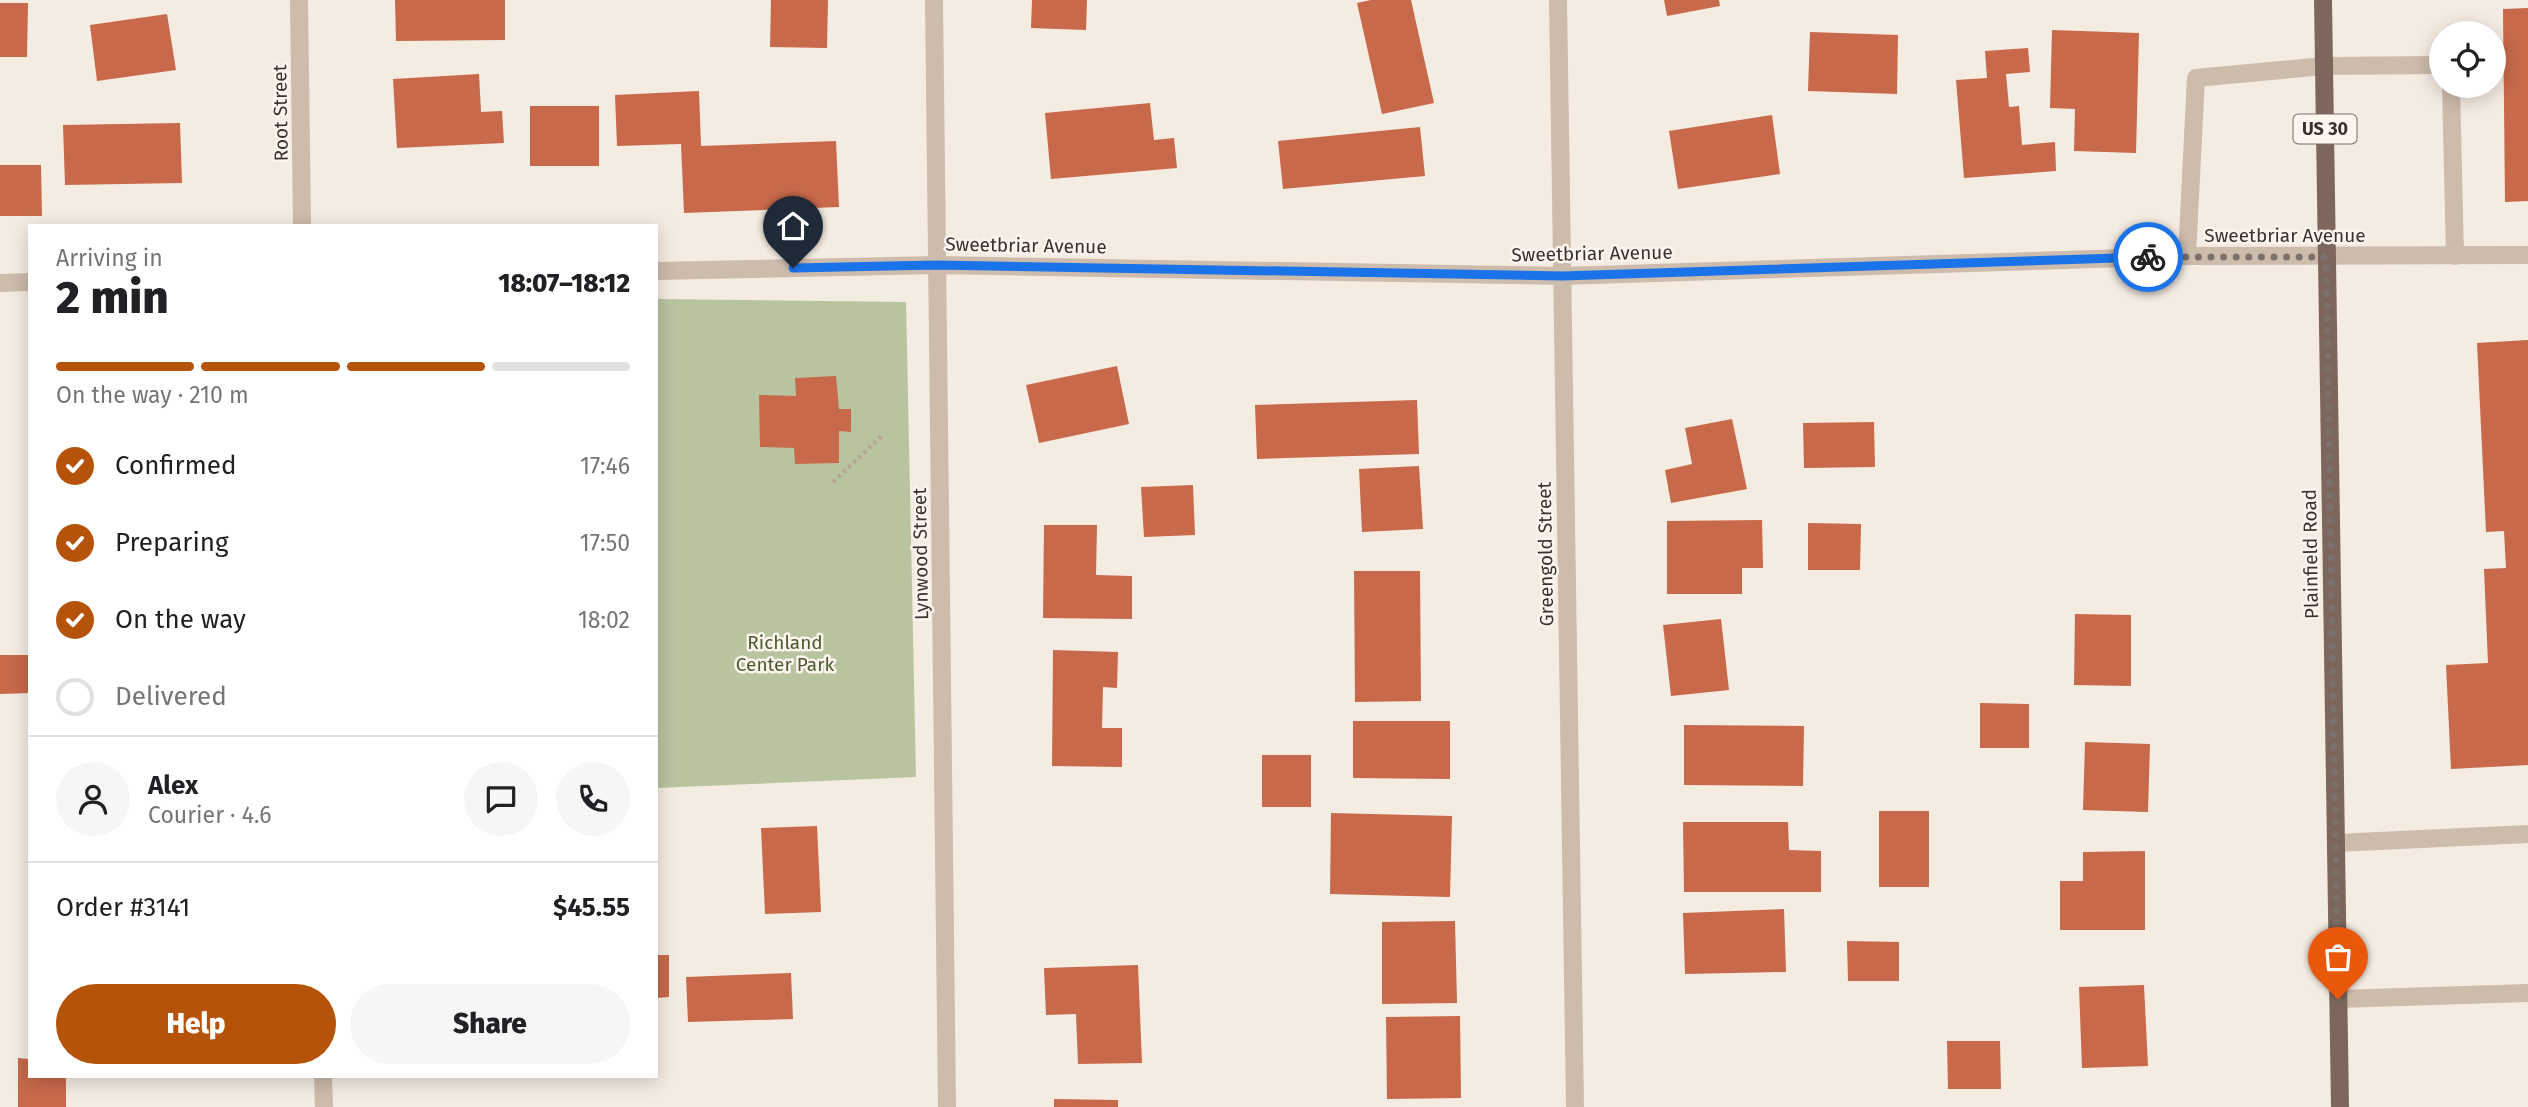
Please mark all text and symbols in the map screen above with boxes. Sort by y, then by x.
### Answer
map controls [2429,21,2506,98]
button: locate [2429,21,2506,98]
street label: Root Street [268,64,293,162]
road number: US 30 [2294,114,2356,144]
pin [763,196,823,268]
icon: home [774,207,812,245]
courier [2113,222,2183,292]
street label: Sweetbriar Avenue [2204,224,2366,247]
street label: Sweetbriar Avenue [945,233,1107,258]
icon: bike [2129,238,2167,276]
street label: Sweetbriar Avenue [1511,241,1673,266]
text: Arriving in [56,244,163,272]
text: 18:07–18:12 [498,268,630,299]
text: 2 min [56,270,169,325]
text: On the way · 210 m [56,381,249,409]
icon: check [56,447,94,485]
text: Confirmed [115,450,236,481]
text: 17:46 [580,452,630,480]
street label: Greengold Street [1533,481,1558,627]
street label: Lynwood Street [908,487,933,620]
street label: Plainfield Road [2298,489,2323,619]
icon: check [56,524,94,562]
text: Preparing [115,527,228,558]
text: 17:50 [580,529,630,557]
icon: check [56,601,94,639]
text: On the way [115,604,246,635]
text: 18:02 [578,606,630,634]
park label: Richland Center Park [736,631,834,676]
text: Delivered [115,681,227,712]
button: person [56,762,130,836]
button: chat [464,762,538,836]
button: phone [556,762,630,836]
text: Alex [148,770,198,801]
text: Courier · 4.6 [148,801,272,829]
text: Order #3141 [56,892,190,923]
text: $45.55 [553,892,630,923]
pin [2308,927,2368,999]
icon: bag [2319,938,2357,976]
button: Help [56,984,336,1064]
button: Share [350,984,630,1064]

